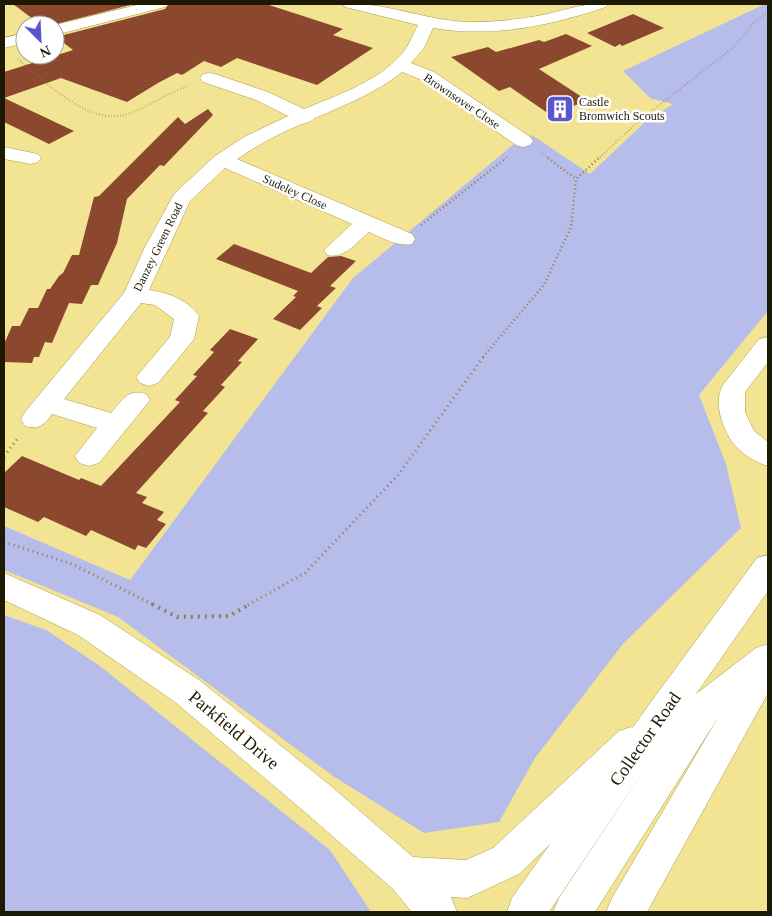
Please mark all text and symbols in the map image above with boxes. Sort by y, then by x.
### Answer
north arrow [15,15,65,65]
text: N [37,43,53,60]
street label: Brownsover Close [421,70,503,132]
building icon: Castle Bromwich Scouts [545,94,575,124]
place label: Castle Bromwich Scouts [579,95,665,123]
street label: Sudeley Close [261,172,329,212]
street label: Danzey Green Road [130,200,186,294]
street label: Parkfield Drive [185,687,283,773]
street label: Collector Road [605,688,685,790]

